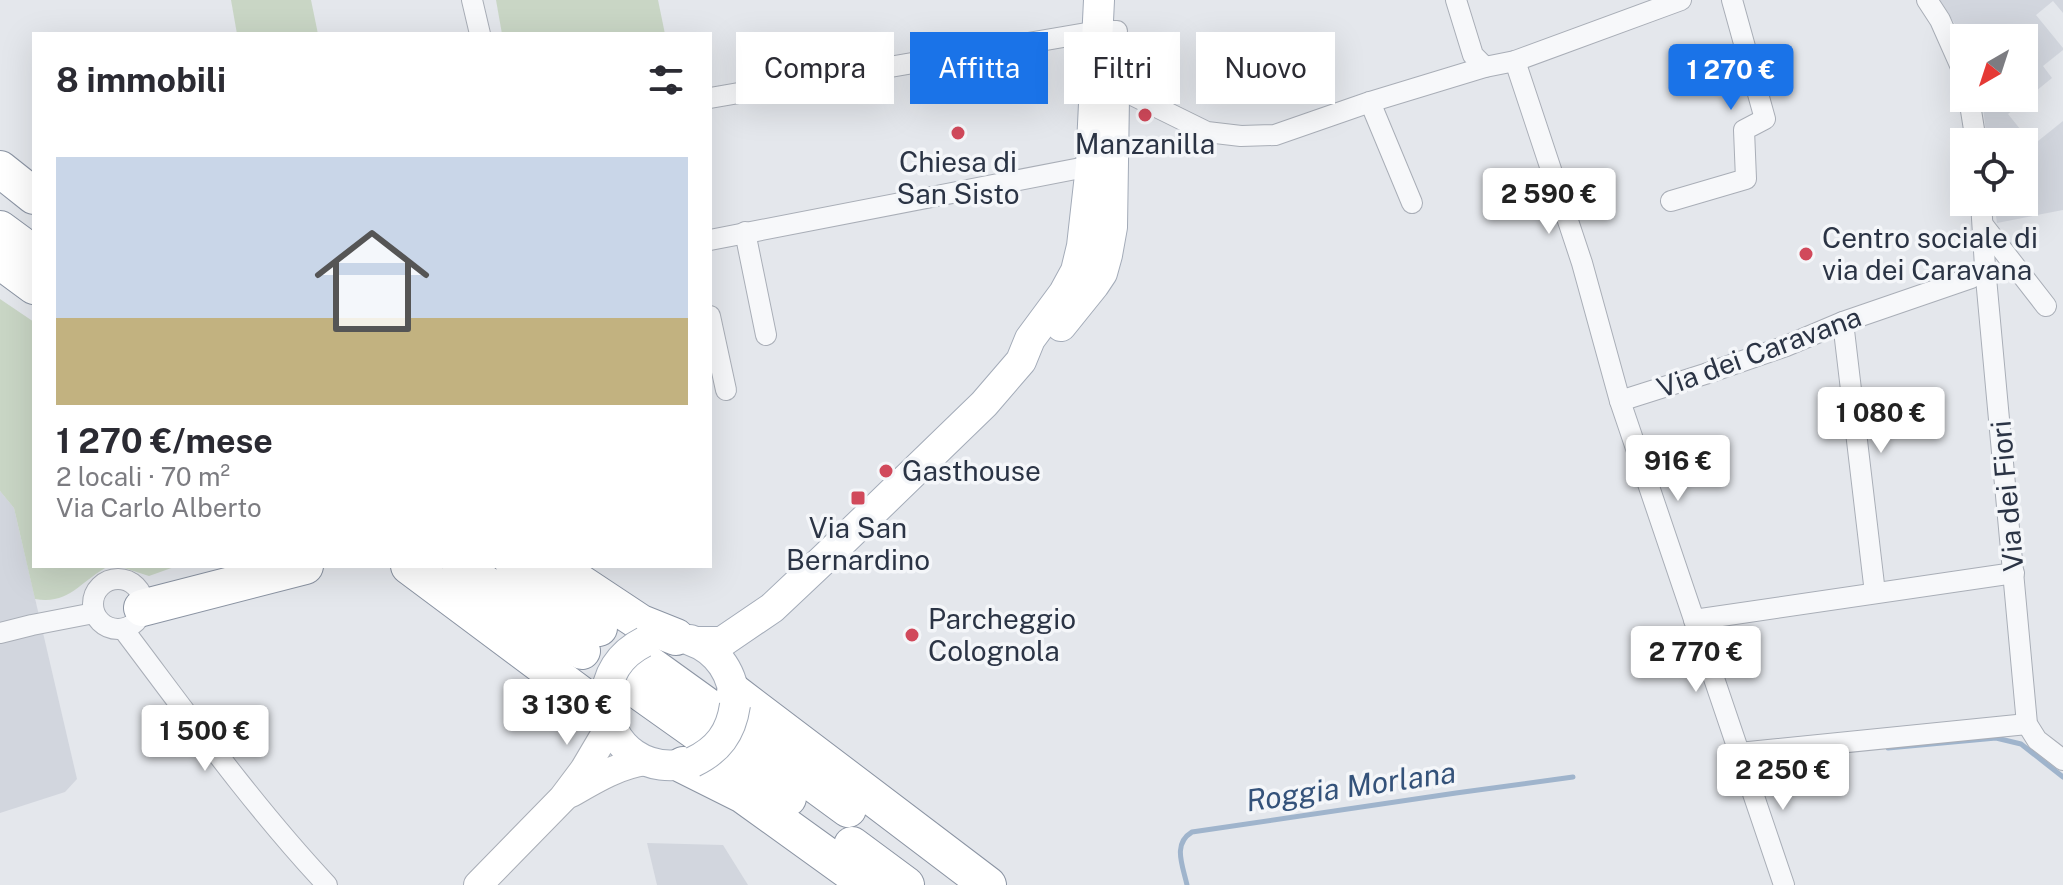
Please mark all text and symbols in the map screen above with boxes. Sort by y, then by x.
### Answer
north arrow [1950,24,2038,112]
map controls [1950,24,2038,216]
chip: Compra [736,32,894,104]
chip: Affitta [910,32,1048,104]
chip: Filtri [1064,32,1180,104]
chip: Nuovo [1196,32,1335,104]
pin: 1 270 € [1657,44,1805,112]
text: 1 270 € [1686,54,1776,85]
icon: filters [644,58,688,102]
text: 8 immobili [56,60,226,100]
marker: Manzanilla [1136,106,1154,124]
marker: Chiesa di San Sisto [949,124,967,142]
place label: Manzanilla [1075,127,1215,160]
button: locate [1950,128,2038,216]
place label: Chiesa di San Sisto [897,145,1020,210]
pin: 2 590 € [1475,168,1623,236]
text: 2 590 € [1501,178,1597,209]
icon: home [300,209,444,353]
place label: Centro sociale di via dei Caravana [1822,221,2038,286]
marker: Centro sociale di via dei Caravana [1797,245,1815,263]
street label: Via dei Caravana [1652,299,1865,404]
pin: 1 080 € [1807,387,1955,455]
text: 1 080 € [1836,397,1926,428]
street label: Via dei Fiori [1983,419,2030,573]
text: 1 270 €/mese [56,421,273,461]
pin: 916 € [1622,435,1734,503]
text: 916 € [1644,445,1712,476]
place label: Gasthouse [902,454,1041,487]
text: 2 locali · 70 m² [56,461,230,492]
marker: Gasthouse [877,462,895,480]
marker: Via San Bernardino [849,489,867,507]
text: Via Carlo Alberto [56,492,262,523]
place label: Via San Bernardino [786,511,930,576]
place label: Parcheggio Colognola [928,602,1076,667]
marker: Parcheggio Colognola [903,626,921,644]
pin: 2 770 € [1622,626,1770,694]
text: 2 770 € [1649,636,1743,667]
pin: 3 130 € [493,679,641,747]
text: 3 130 € [521,689,613,720]
pin: 1 500 € [131,705,279,773]
text: 1 500 € [160,715,250,746]
pin: 2 250 € [1709,744,1857,812]
water label: Roggia Morlana [1244,753,1458,819]
text: 2 250 € [1735,754,1831,785]

